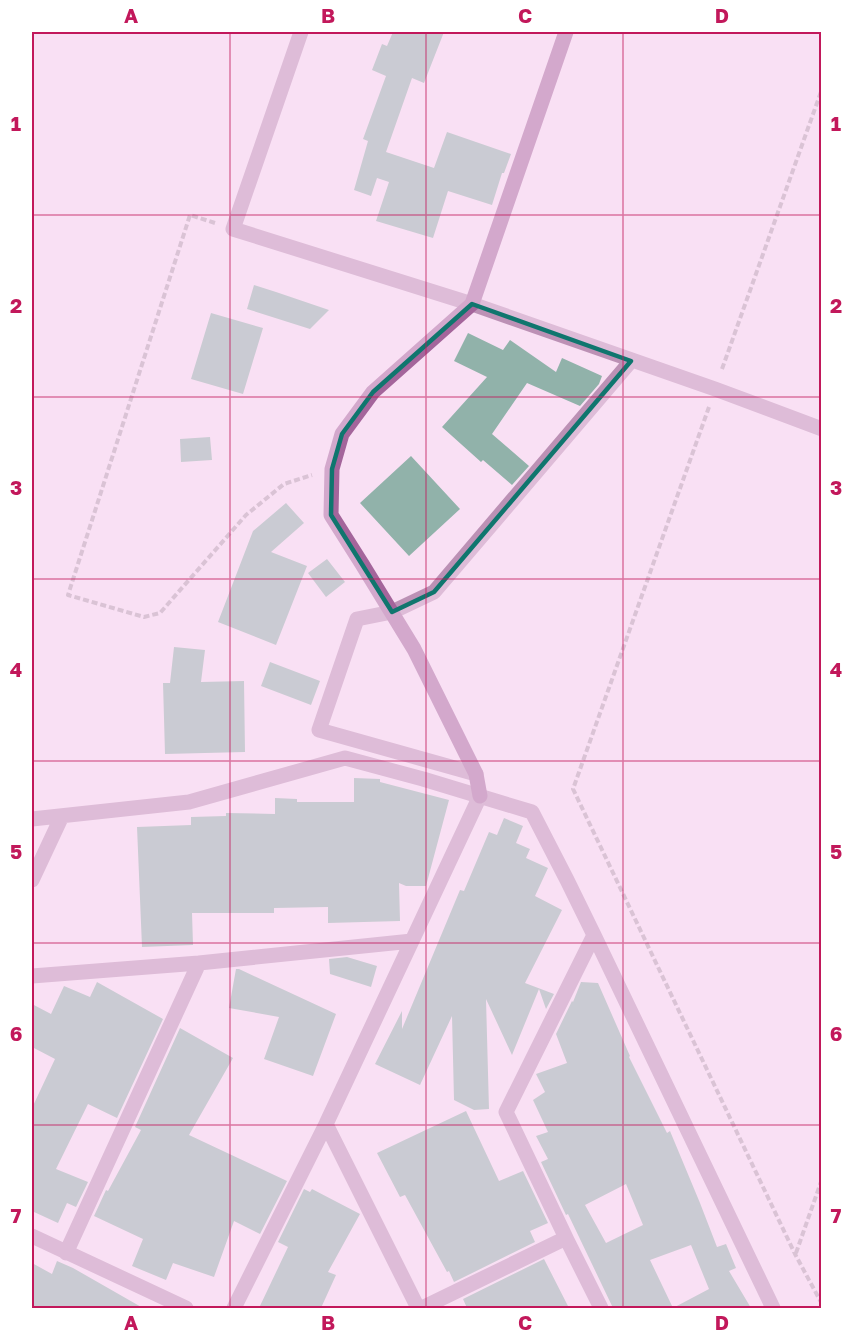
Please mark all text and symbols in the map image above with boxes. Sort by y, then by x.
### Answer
text: A [124,3,138,27]
text: B [321,3,335,27]
text: C [518,3,532,27]
text: D [715,3,729,27]
text: 1 [11,111,21,135]
text: 1 [831,111,841,135]
text: 2 [10,293,22,317]
text: 2 [830,293,842,317]
text: 3 [10,475,22,499]
text: 3 [830,475,842,499]
text: 4 [10,657,22,681]
text: 4 [830,657,842,681]
text: 5 [10,839,22,863]
text: 5 [830,839,842,863]
text: 6 [10,1021,22,1045]
text: 6 [830,1021,842,1045]
text: 7 [11,1203,22,1227]
text: 7 [831,1203,842,1227]
text: A [124,1310,138,1334]
text: B [321,1310,335,1334]
text: C [518,1310,532,1334]
text: D [715,1310,729,1334]

